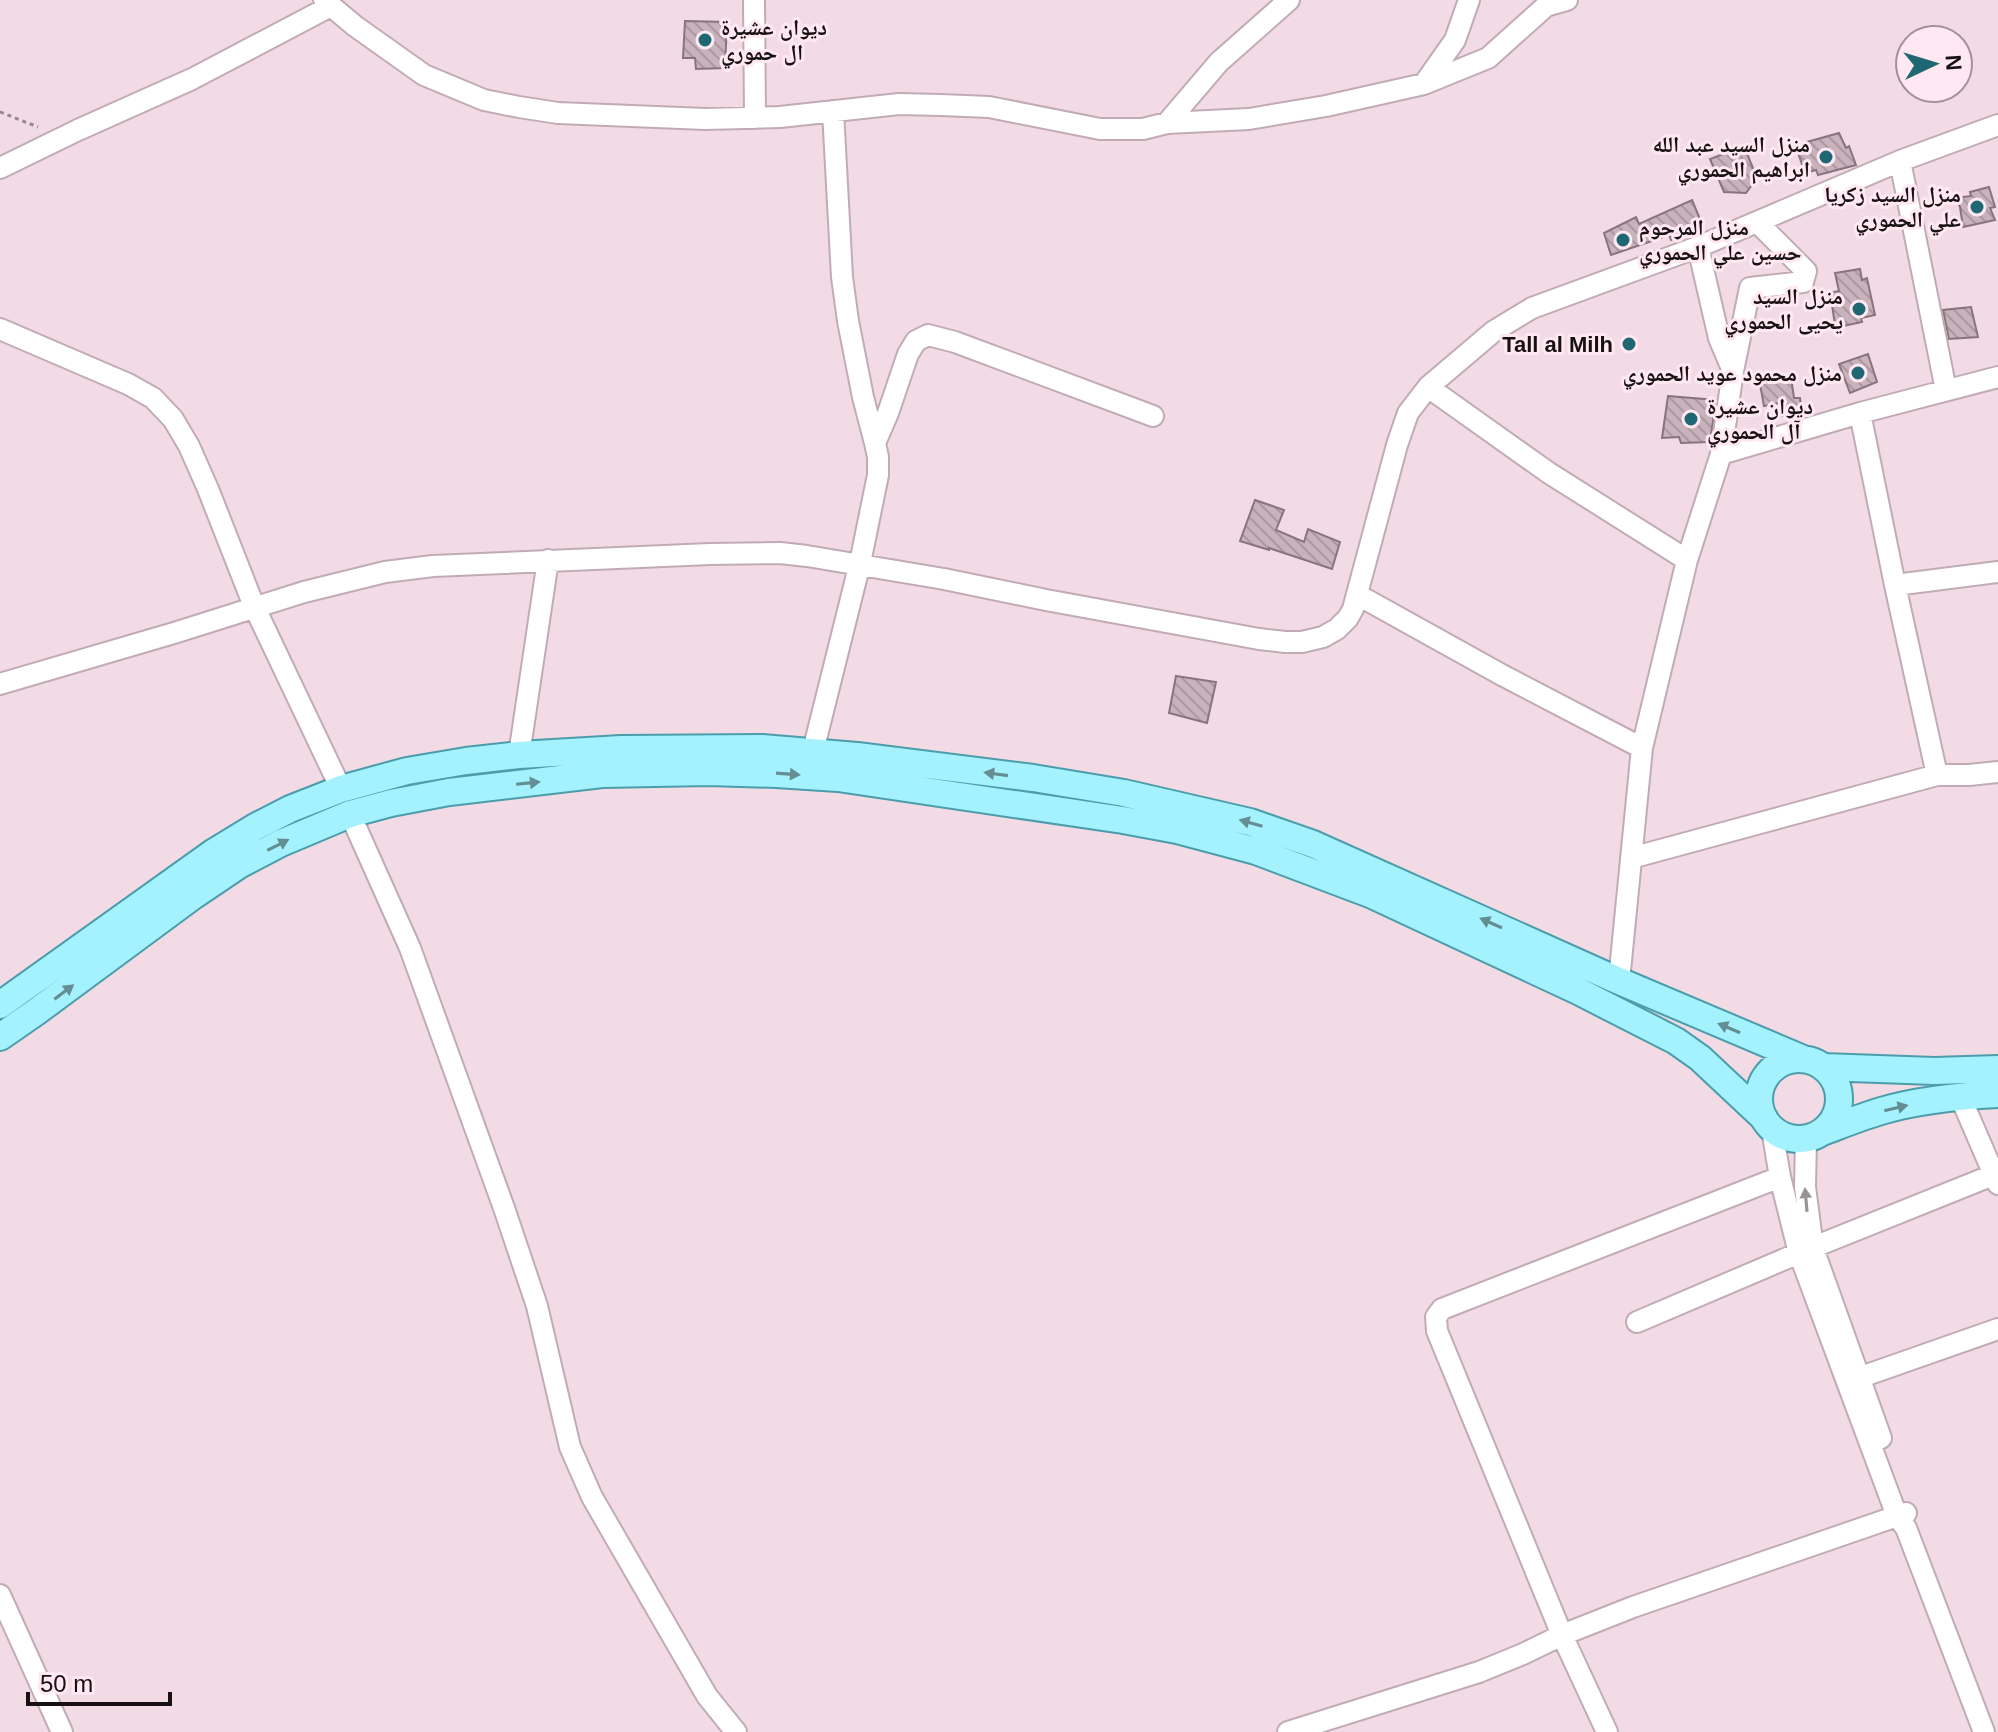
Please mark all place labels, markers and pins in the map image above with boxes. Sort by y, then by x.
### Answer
place label: ديوان عشيرة ال حموري [721,15,827,69]
marker: ديوان عشيرة ال حموري [696,31,714,49]
place label: منزل السيد عبد الله ابراهيم الحموري [1653,132,1810,186]
marker: منزل السيد عبد الله ابراهيم الحموري [1817,148,1835,166]
place label: منزل السيد زكريا علي الحموري [1824,182,1961,236]
marker: منزل السيد زكريا علي الحموري [1968,198,1986,216]
place label: منزل المرحوم حسين علي الحموري [1639,215,1801,269]
marker: منزل المرحوم حسين علي الحموري [1614,231,1632,249]
place label: منزل السيد يحيى الحموري [1724,284,1843,338]
marker: منزل السيد يحيى الحموري [1850,300,1868,318]
place label: Tall al Milh [1502,332,1613,357]
marker: Tall al Milh [1620,335,1638,353]
place label: منزل محمود عويد الحموري [1623,361,1842,390]
marker: منزل محمود عويد الحموري [1849,364,1867,382]
place label: ديوان عشيرة آل الحموري [1707,394,1813,448]
marker: ديوان عشيرة آل الحموري [1682,410,1700,428]

